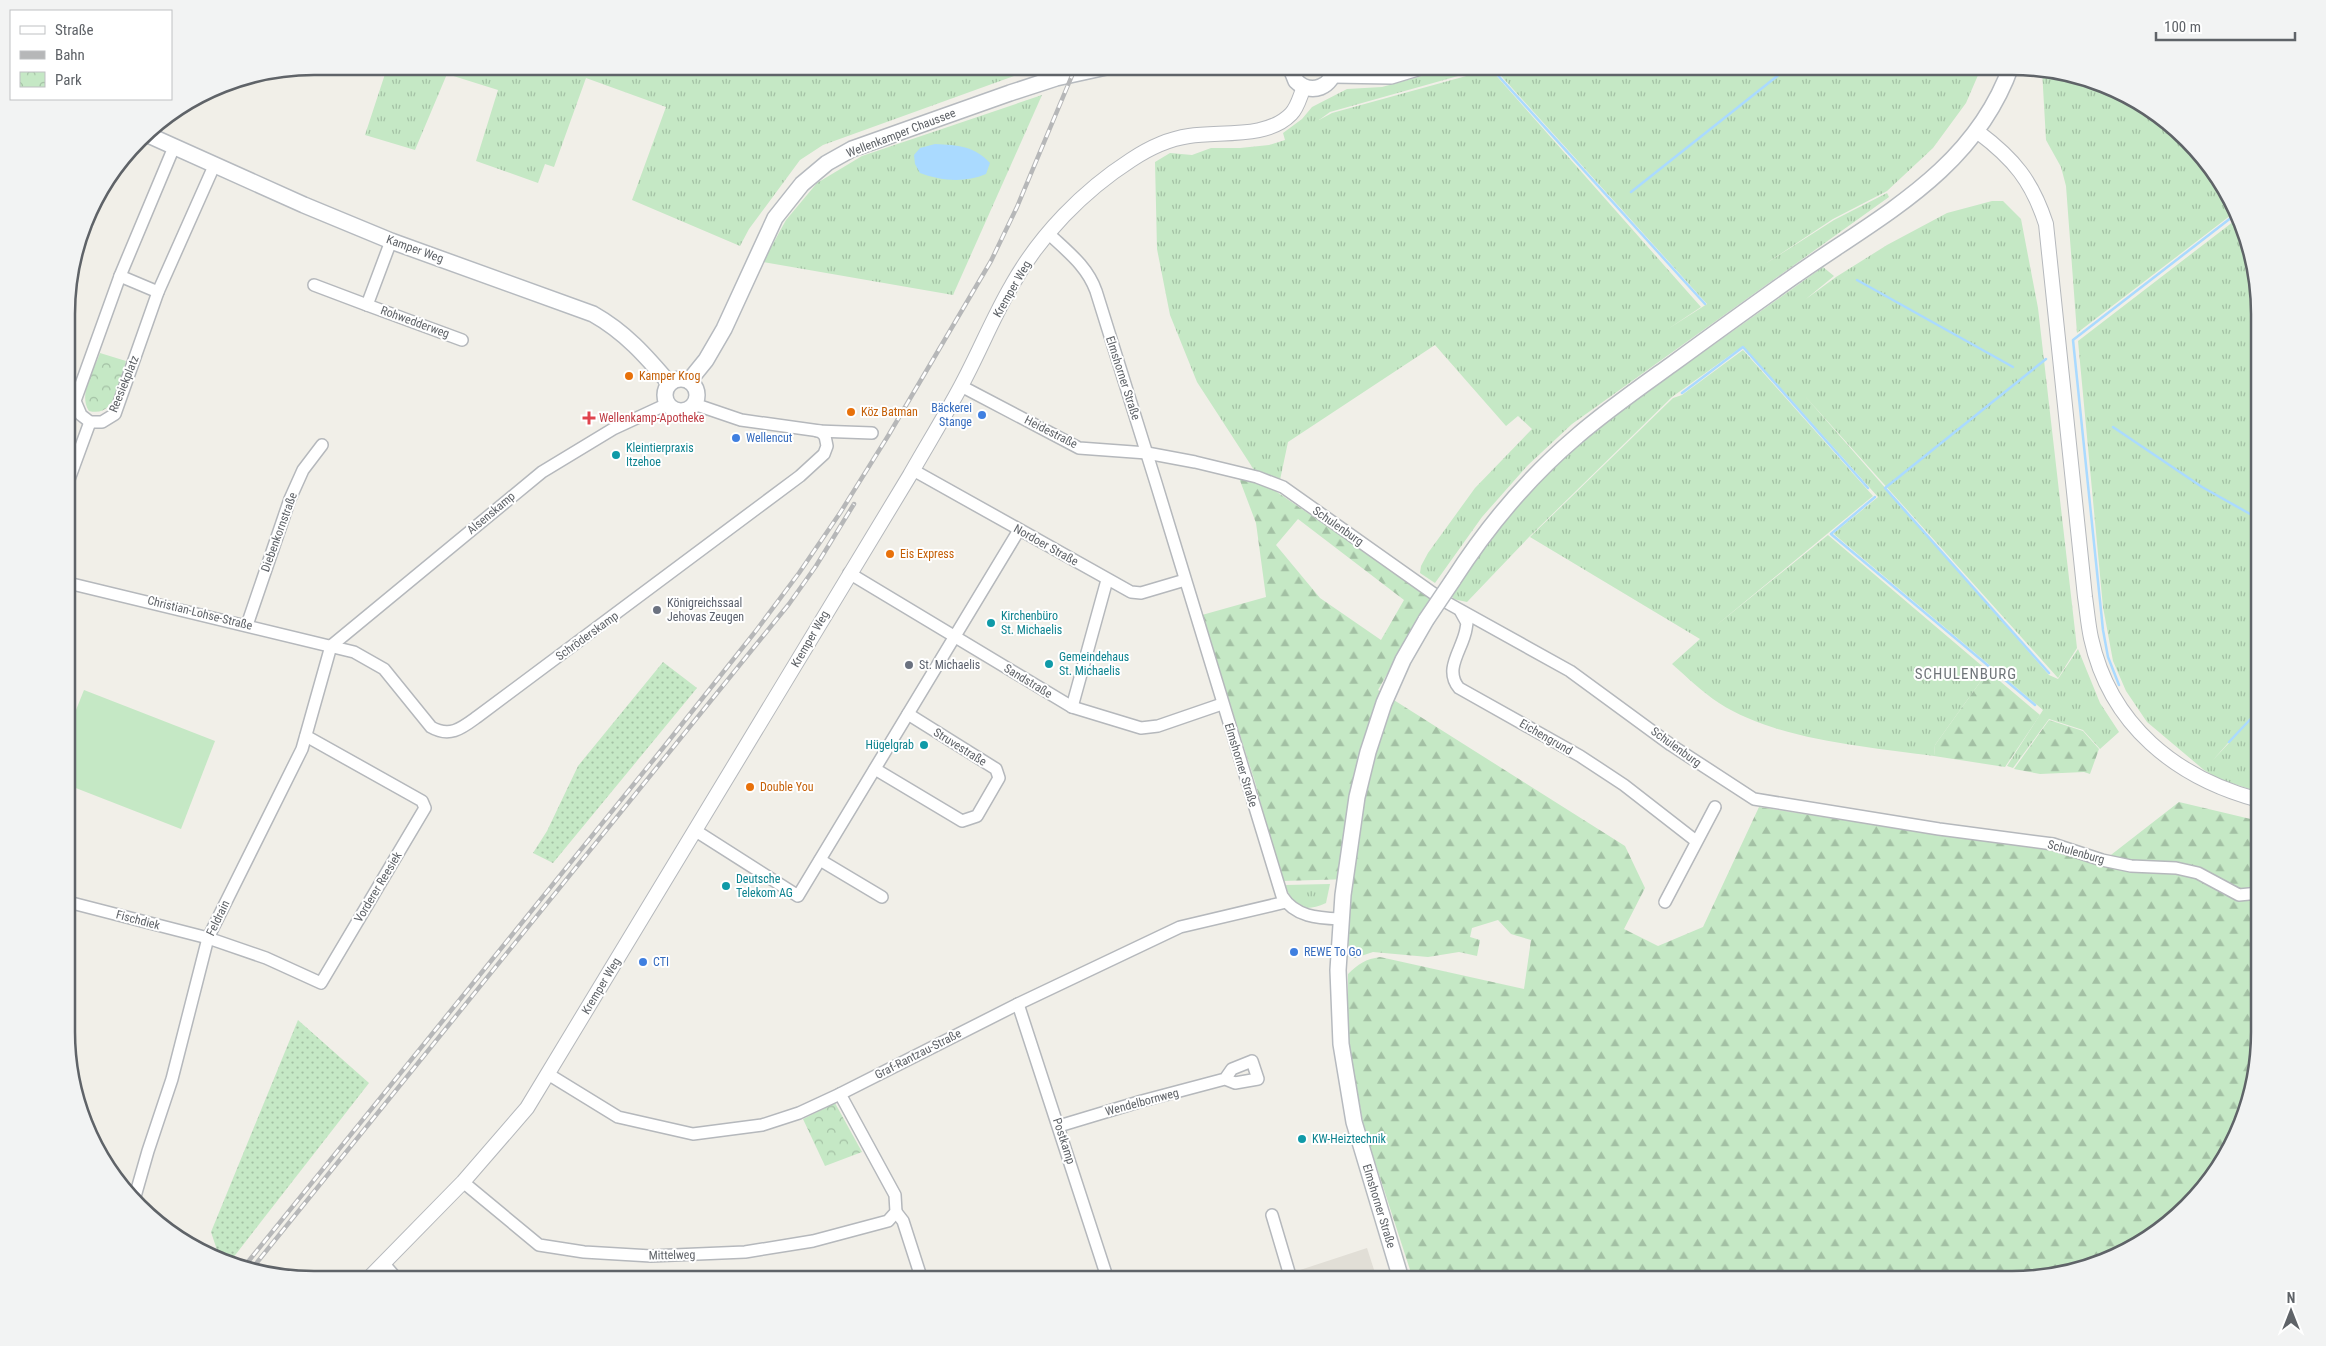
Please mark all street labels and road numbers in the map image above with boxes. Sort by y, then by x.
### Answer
street label: Wellenkamper Chaussee [844,106,958,160]
street label: Kamper Weg [385,232,446,266]
street label: Kremper Weg [990,258,1034,320]
street label: Rohwedderweg [379,303,451,341]
street label: Elmshorner Straße [1103,334,1143,422]
street label: Reesiekplatz [106,354,142,414]
street label: Heidestraße [1022,413,1080,451]
street label: Alsenskamp [464,489,518,537]
street label: Diebenkornstraße [258,490,300,574]
street label: Schulenburg [1310,503,1366,549]
street label: Nordoer Straße [1011,521,1081,569]
street label: Christian-Lohse-Straße [146,593,254,633]
street label: Kremper Weg [788,608,832,670]
street label: Schröderskamp [553,609,621,663]
street label: Sandstraße [1001,661,1055,701]
street label: Eichengrund [1517,716,1575,758]
street label: Elmshorner Straße [1222,721,1261,809]
street label: Schulenburg [1648,724,1704,770]
street label: Struvestraße [931,725,989,769]
street label: Schulenburg [2046,837,2106,867]
street label: Vorderer Reesiek [351,849,405,925]
street label: Feldrain [203,898,233,938]
street label: Fischdiek [114,907,162,933]
street label: Kremper Weg [579,955,623,1017]
street label: Graf-Rantzau-Straße [872,1026,964,1082]
street label: Wendelbornweg [1104,1085,1180,1119]
street label: Postkamp [1050,1116,1078,1166]
street label: Elmshorner Straße [1360,1162,1399,1250]
street label: Mittelweg [649,1248,696,1262]

